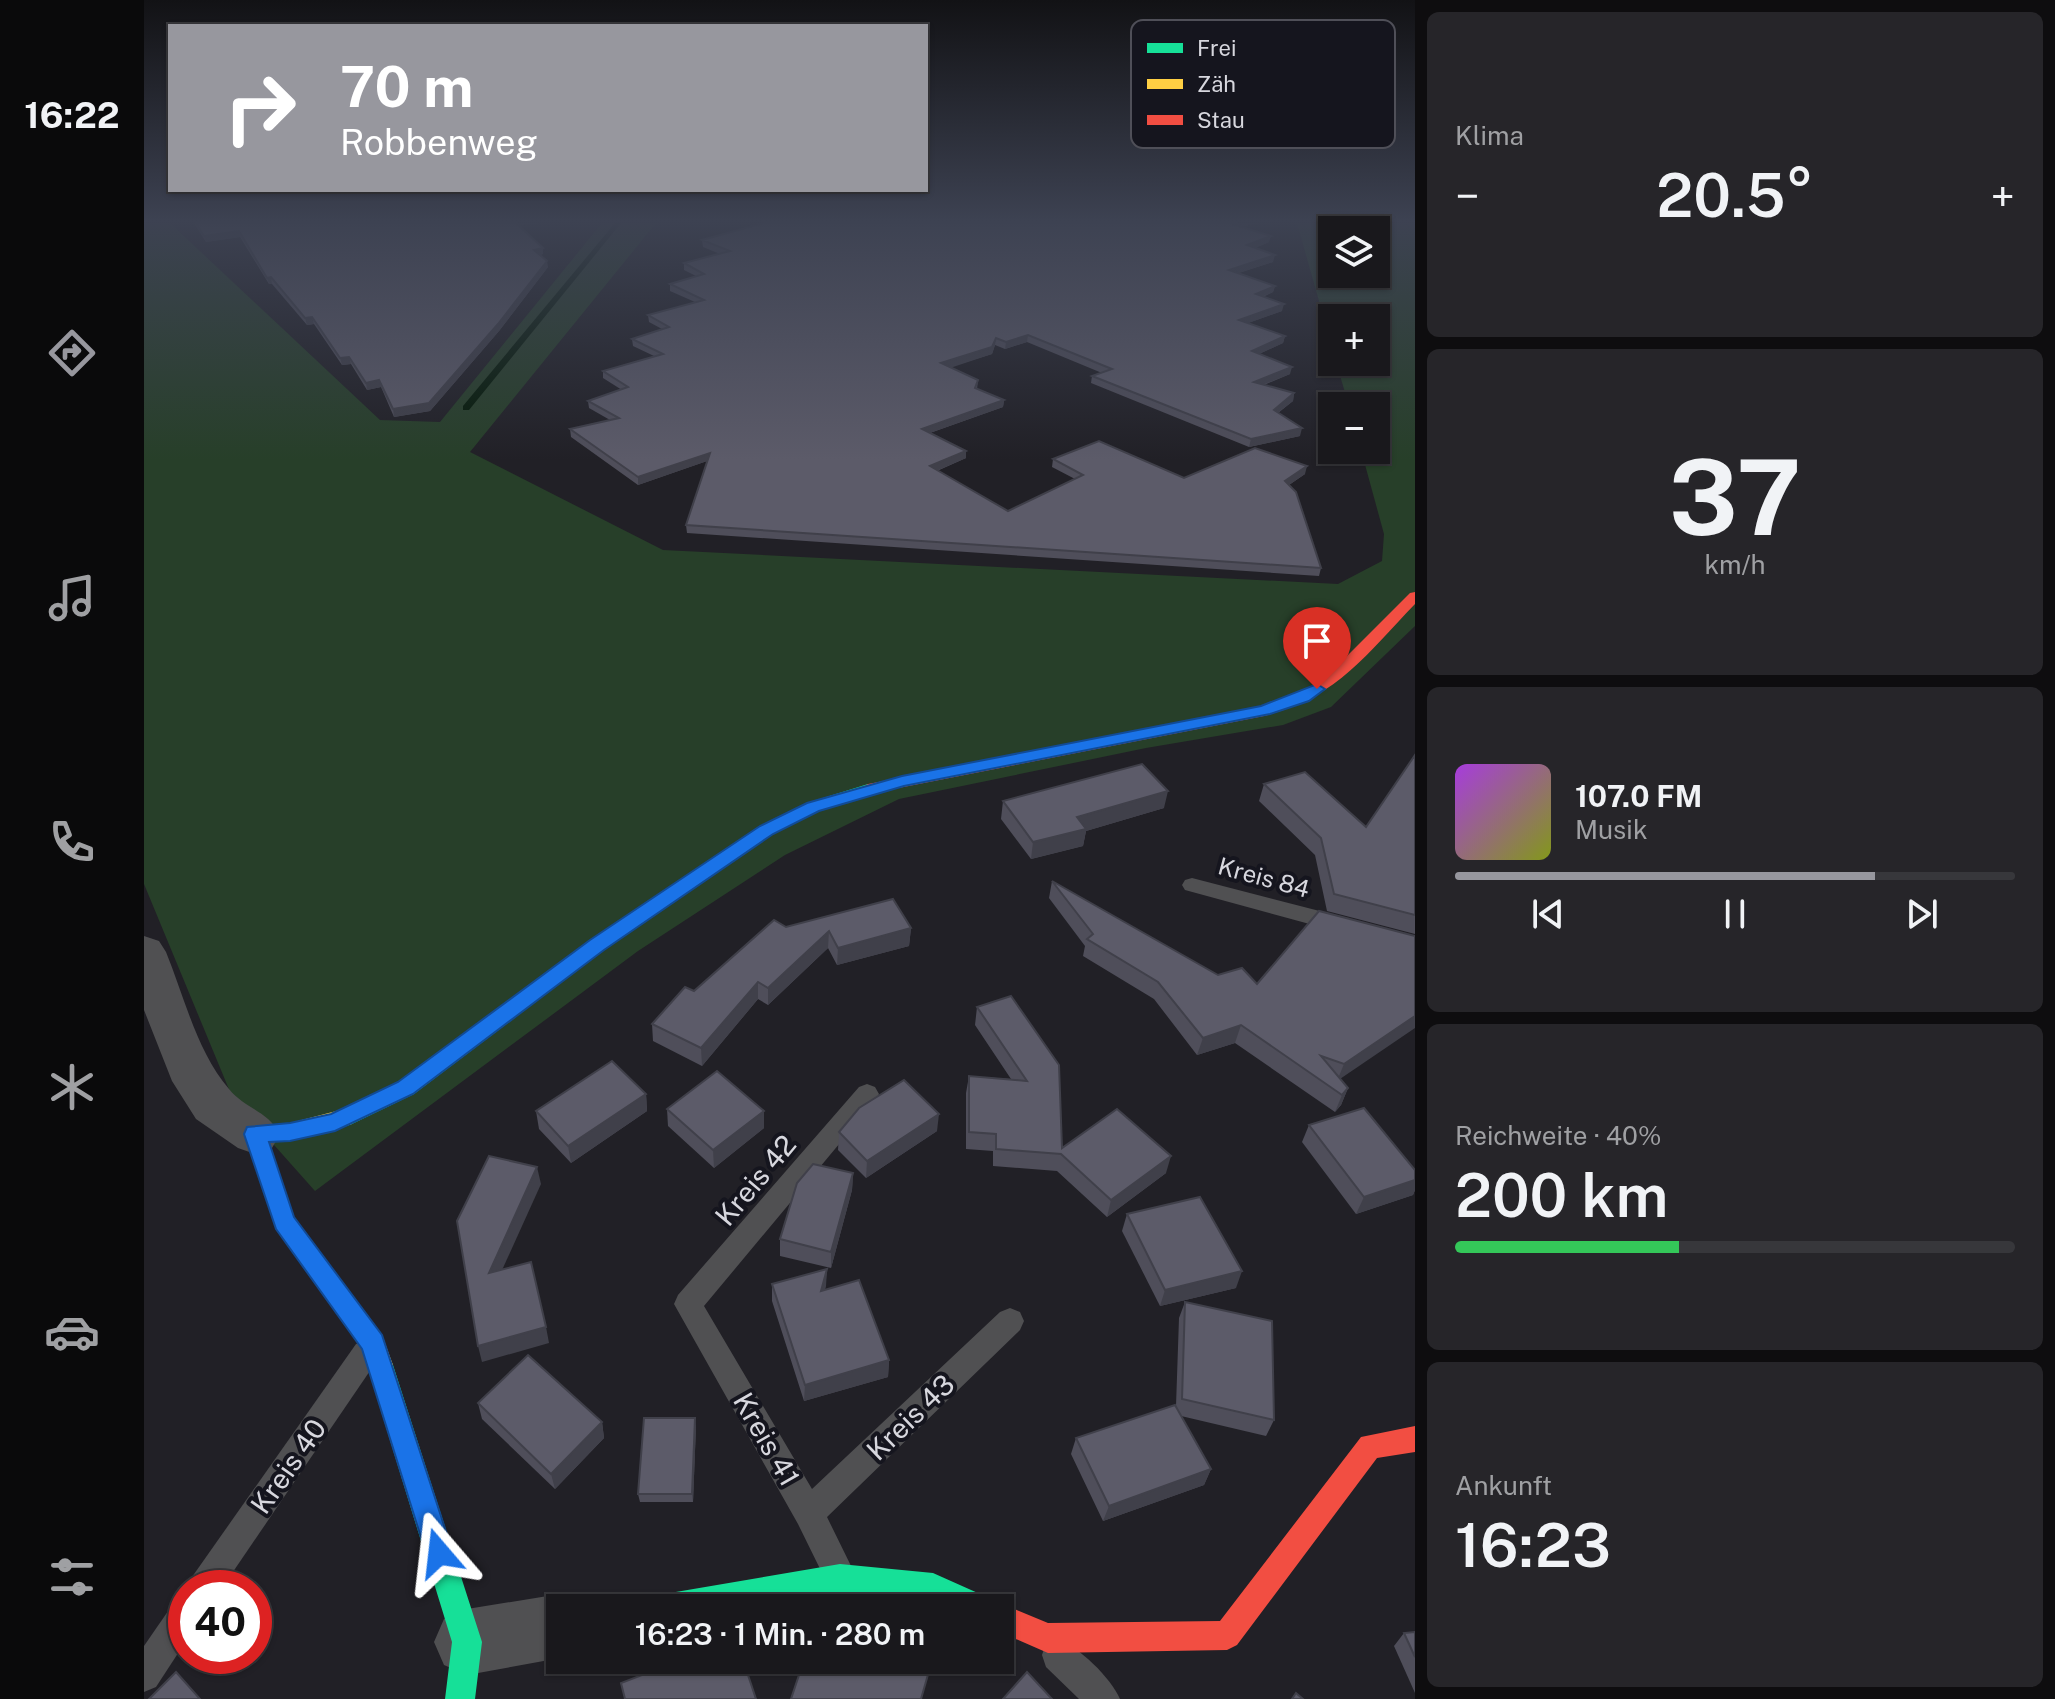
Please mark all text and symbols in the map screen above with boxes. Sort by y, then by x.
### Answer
legend [1131,20,1395,148]
text: Frei [1197,35,1236,61]
text: 70 m [340,54,473,120]
icon: right [208,56,312,160]
text: Zäh [1197,71,1236,97]
text: 16:22 [24,94,120,136]
text: Stau [1197,107,1245,133]
text: Klima [1455,120,1524,151]
text: Robbenweg [340,121,538,163]
text: 20.5° [1656,160,1814,231]
text: − [1455,170,1479,222]
text: + [1991,170,2015,222]
map controls [1318,216,1390,464]
button: layers [1318,216,1390,288]
button: + [1318,304,1390,376]
icon: directions [44,325,100,381]
button: − [1318,392,1390,464]
text: 37 [1669,436,1801,558]
text: km/h [1704,549,1766,580]
icon: music [44,570,100,626]
pin [1283,607,1351,689]
icon: arrive [1295,619,1339,663]
text: 107.0 FM [1575,778,1702,814]
icon: phone [44,814,100,870]
text: Musik [1575,814,1647,845]
street label: Kreis 84 [1215,851,1313,903]
icon: previous [1526,892,1570,936]
icon: pause [1713,892,1757,936]
icon: next [1900,892,1944,936]
icon: climate [44,1059,100,1115]
text: Reichweite · 40% [1455,1120,1662,1151]
street label: Kreis 42 [708,1128,802,1232]
text: 200 km [1455,1160,1669,1231]
icon: car [44,1304,100,1360]
street label: Kreis 43 [859,1367,961,1467]
street label: Kreis 41 [727,1386,807,1492]
street label: Kreis 40 [243,1412,333,1520]
text: Ankunft [1455,1470,1552,1501]
text: 16:23 [1455,1510,1611,1581]
position arrow [397,1511,481,1595]
icon: filters [44,1549,100,1605]
speed limit sign: 40 [168,1570,272,1674]
text: 16:23 · 1 Min. · 280 m [635,1616,925,1652]

